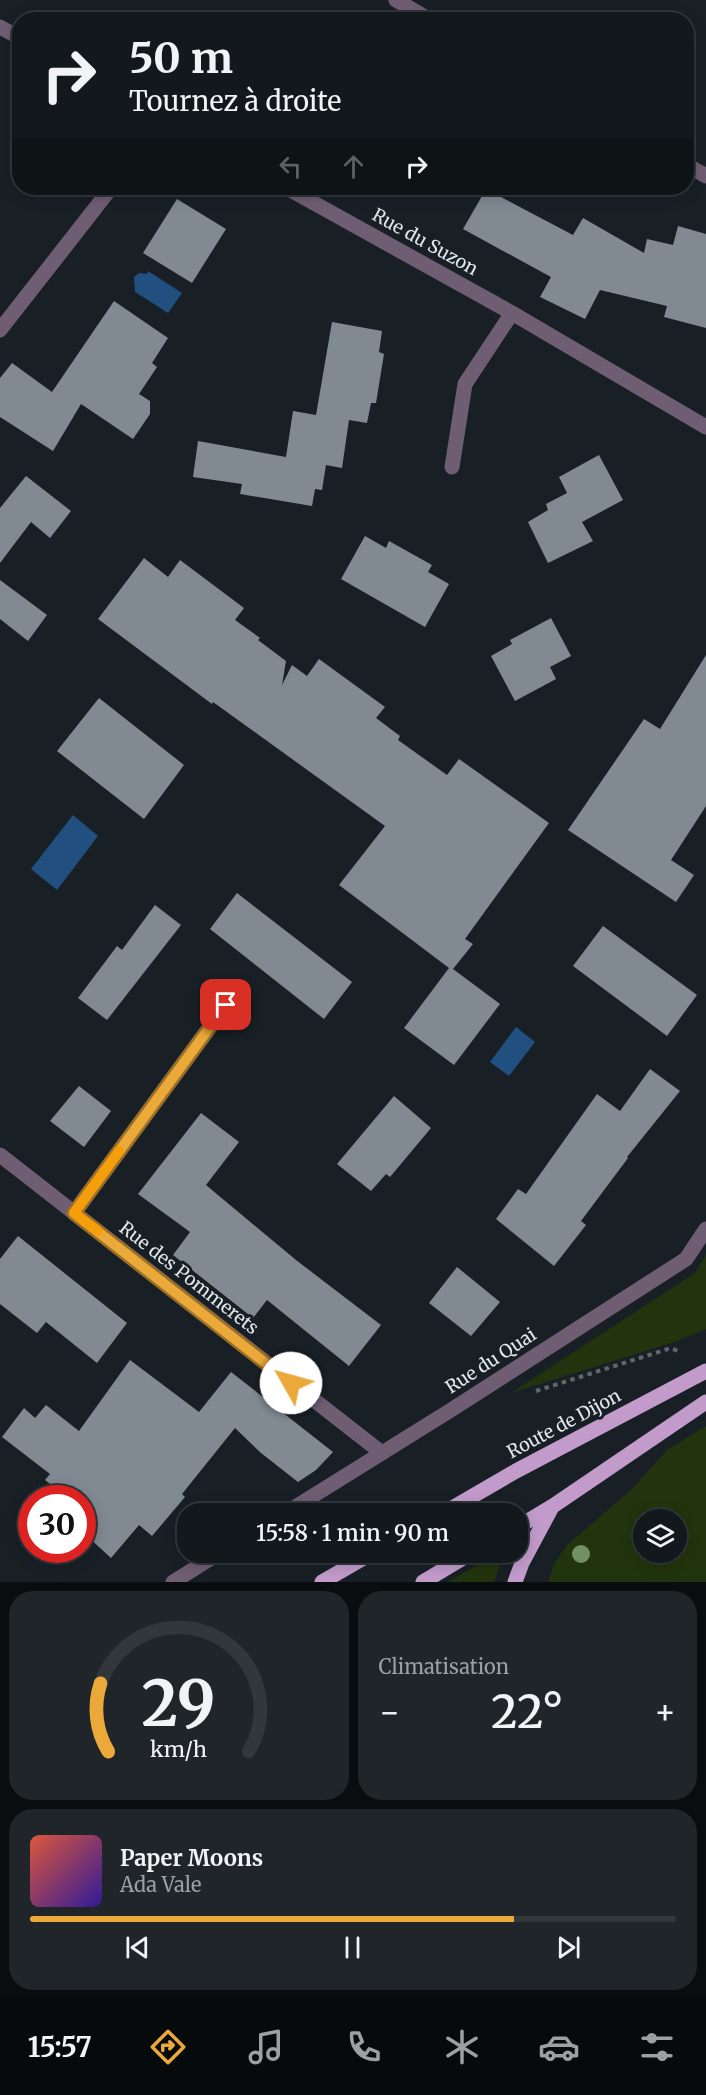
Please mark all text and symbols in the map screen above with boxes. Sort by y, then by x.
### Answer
text: 50 m [129,32,233,84]
icon: right [30,36,108,114]
text: Tournez à droite [129,84,341,118]
icon: left [274,150,307,183]
icon: ahead [337,150,370,183]
icon: right [400,150,433,183]
street label: Rue du Suzon [368,203,482,280]
pin [200,979,251,1030]
icon: arrive [209,988,242,1021]
street label: Rue des Pommerets [115,1216,264,1339]
street label: Rue du Quai [441,1323,541,1398]
position arrow [259,1351,323,1415]
street label: Route de Dijon [503,1384,625,1463]
speed limit sign: 30 [18,1485,96,1563]
map controls [633,1509,687,1563]
button: layers [633,1509,687,1563]
text: 15:58 · 1 min · 90 m [256,1519,449,1547]
text: Climatisation [379,1654,509,1679]
text: 29 [142,1665,216,1743]
text: 22° [491,1684,563,1740]
text: − [379,1692,401,1733]
text: + [654,1692,676,1733]
text: km/h [150,1737,207,1764]
text: Paper Moons [120,1844,263,1872]
text: Ada Vale [120,1872,201,1897]
icon: previous [121,1931,154,1964]
icon: pause [336,1931,369,1964]
icon: next [552,1931,585,1964]
icon: directions [147,2026,189,2068]
icon: music [245,2026,287,2068]
icon: phone [343,2026,385,2068]
icon: climate [441,2026,483,2068]
icon: car [538,2026,580,2068]
icon: filters [636,2026,678,2068]
text: 15:57 [28,2030,92,2064]

